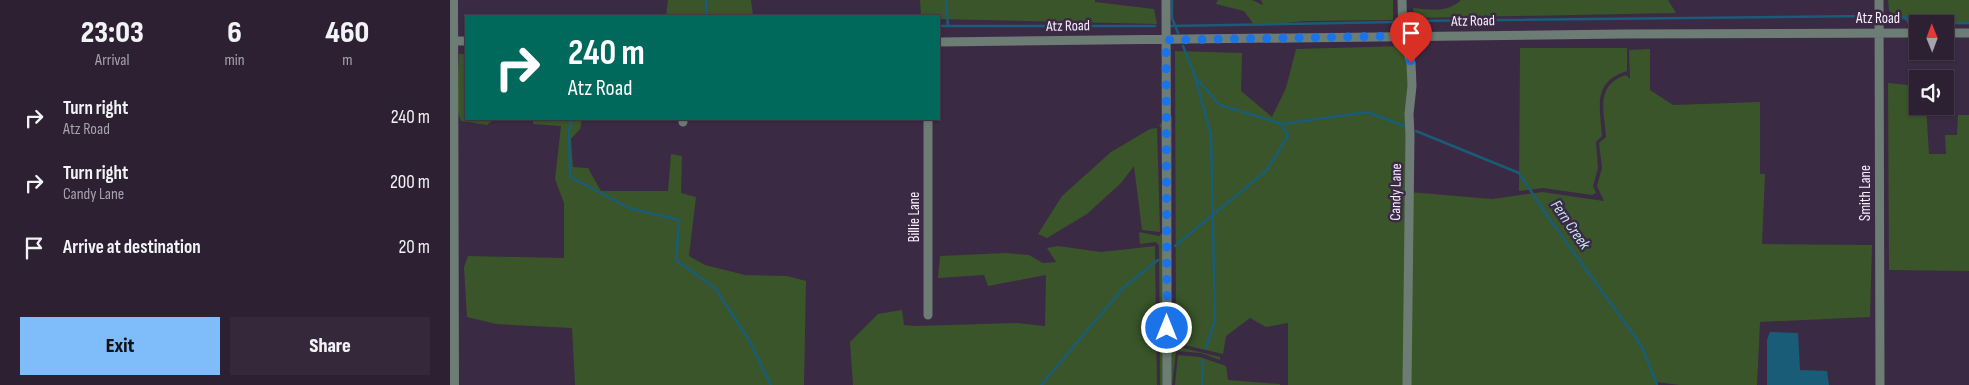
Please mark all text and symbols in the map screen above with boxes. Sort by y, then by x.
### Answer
street label: Atz Road [1855,9,1900,28]
street label: Atz Road [1450,11,1495,31]
pin [1390,12,1432,63]
text: 23:03 [81,15,144,51]
text: 6 [227,15,242,51]
text: 460 [325,15,369,51]
north arrow [1909,15,1954,60]
map controls [1909,15,1954,115]
street label: Atz Road [1045,16,1090,36]
icon: arrive [1397,19,1425,47]
text: 240 m [568,32,645,75]
icon: right [485,35,550,100]
text: Arrival [95,51,129,70]
text: min [225,51,245,70]
text: m [342,51,352,70]
button: sound [1909,70,1954,115]
text: Atz Road [568,75,632,102]
text: Turn right [63,97,128,120]
icon: right [20,104,48,132]
text: 240 m [391,106,430,129]
text: Atz Road [63,120,110,139]
text: Turn right [63,162,128,185]
street label: Candy Lane [1386,163,1406,221]
street label: Smith Lane [1856,165,1875,221]
icon: right [20,169,48,197]
text: 200 m [390,171,430,194]
text: Candy Lane [63,185,124,204]
street label: Billie Lane [905,192,924,242]
water label: Fern Creek [1546,197,1594,254]
icon: arrive [20,234,48,262]
text: Arrive at destination [63,236,201,259]
text: 20 m [398,236,430,259]
position arrow [1140,301,1192,353]
button: Exit [20,317,220,375]
button: Share [230,317,430,375]

